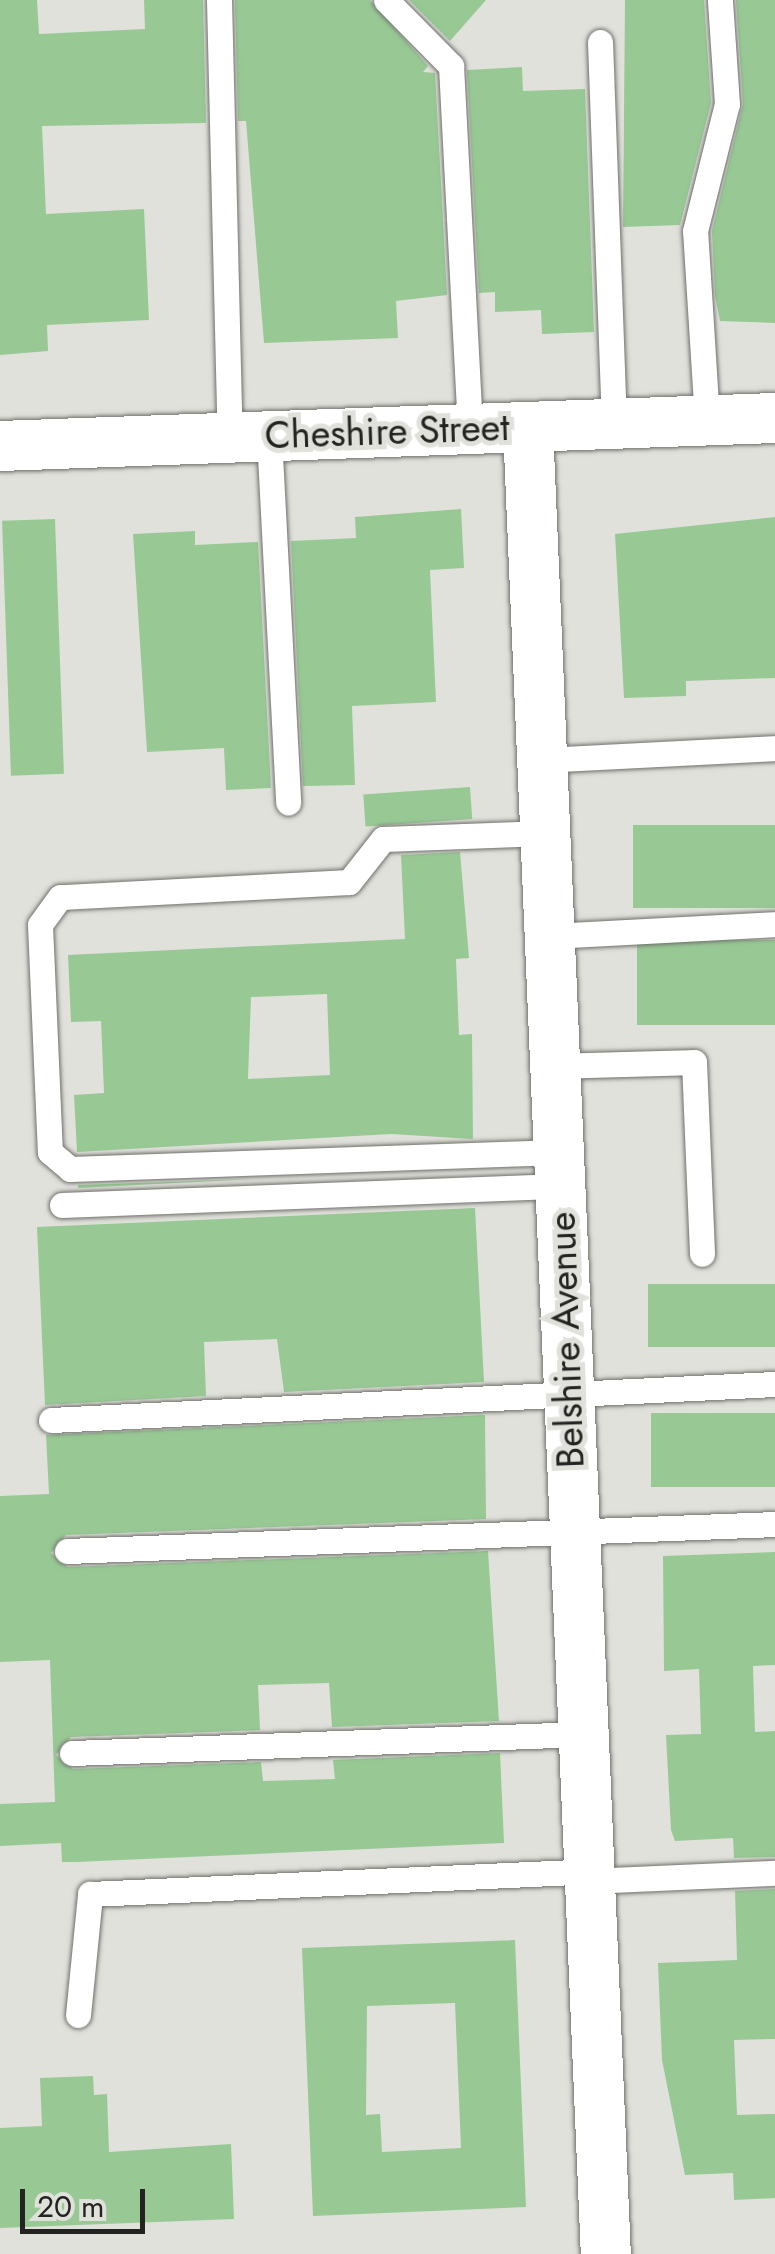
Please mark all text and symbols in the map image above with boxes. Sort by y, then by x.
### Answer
street label: Cheshire Street [264,404,510,458]
street label: Belshire Avenue [539,1211,593,1469]
scale bar [25,2169,150,2231]
text: 20 m [37,2185,104,2228]

